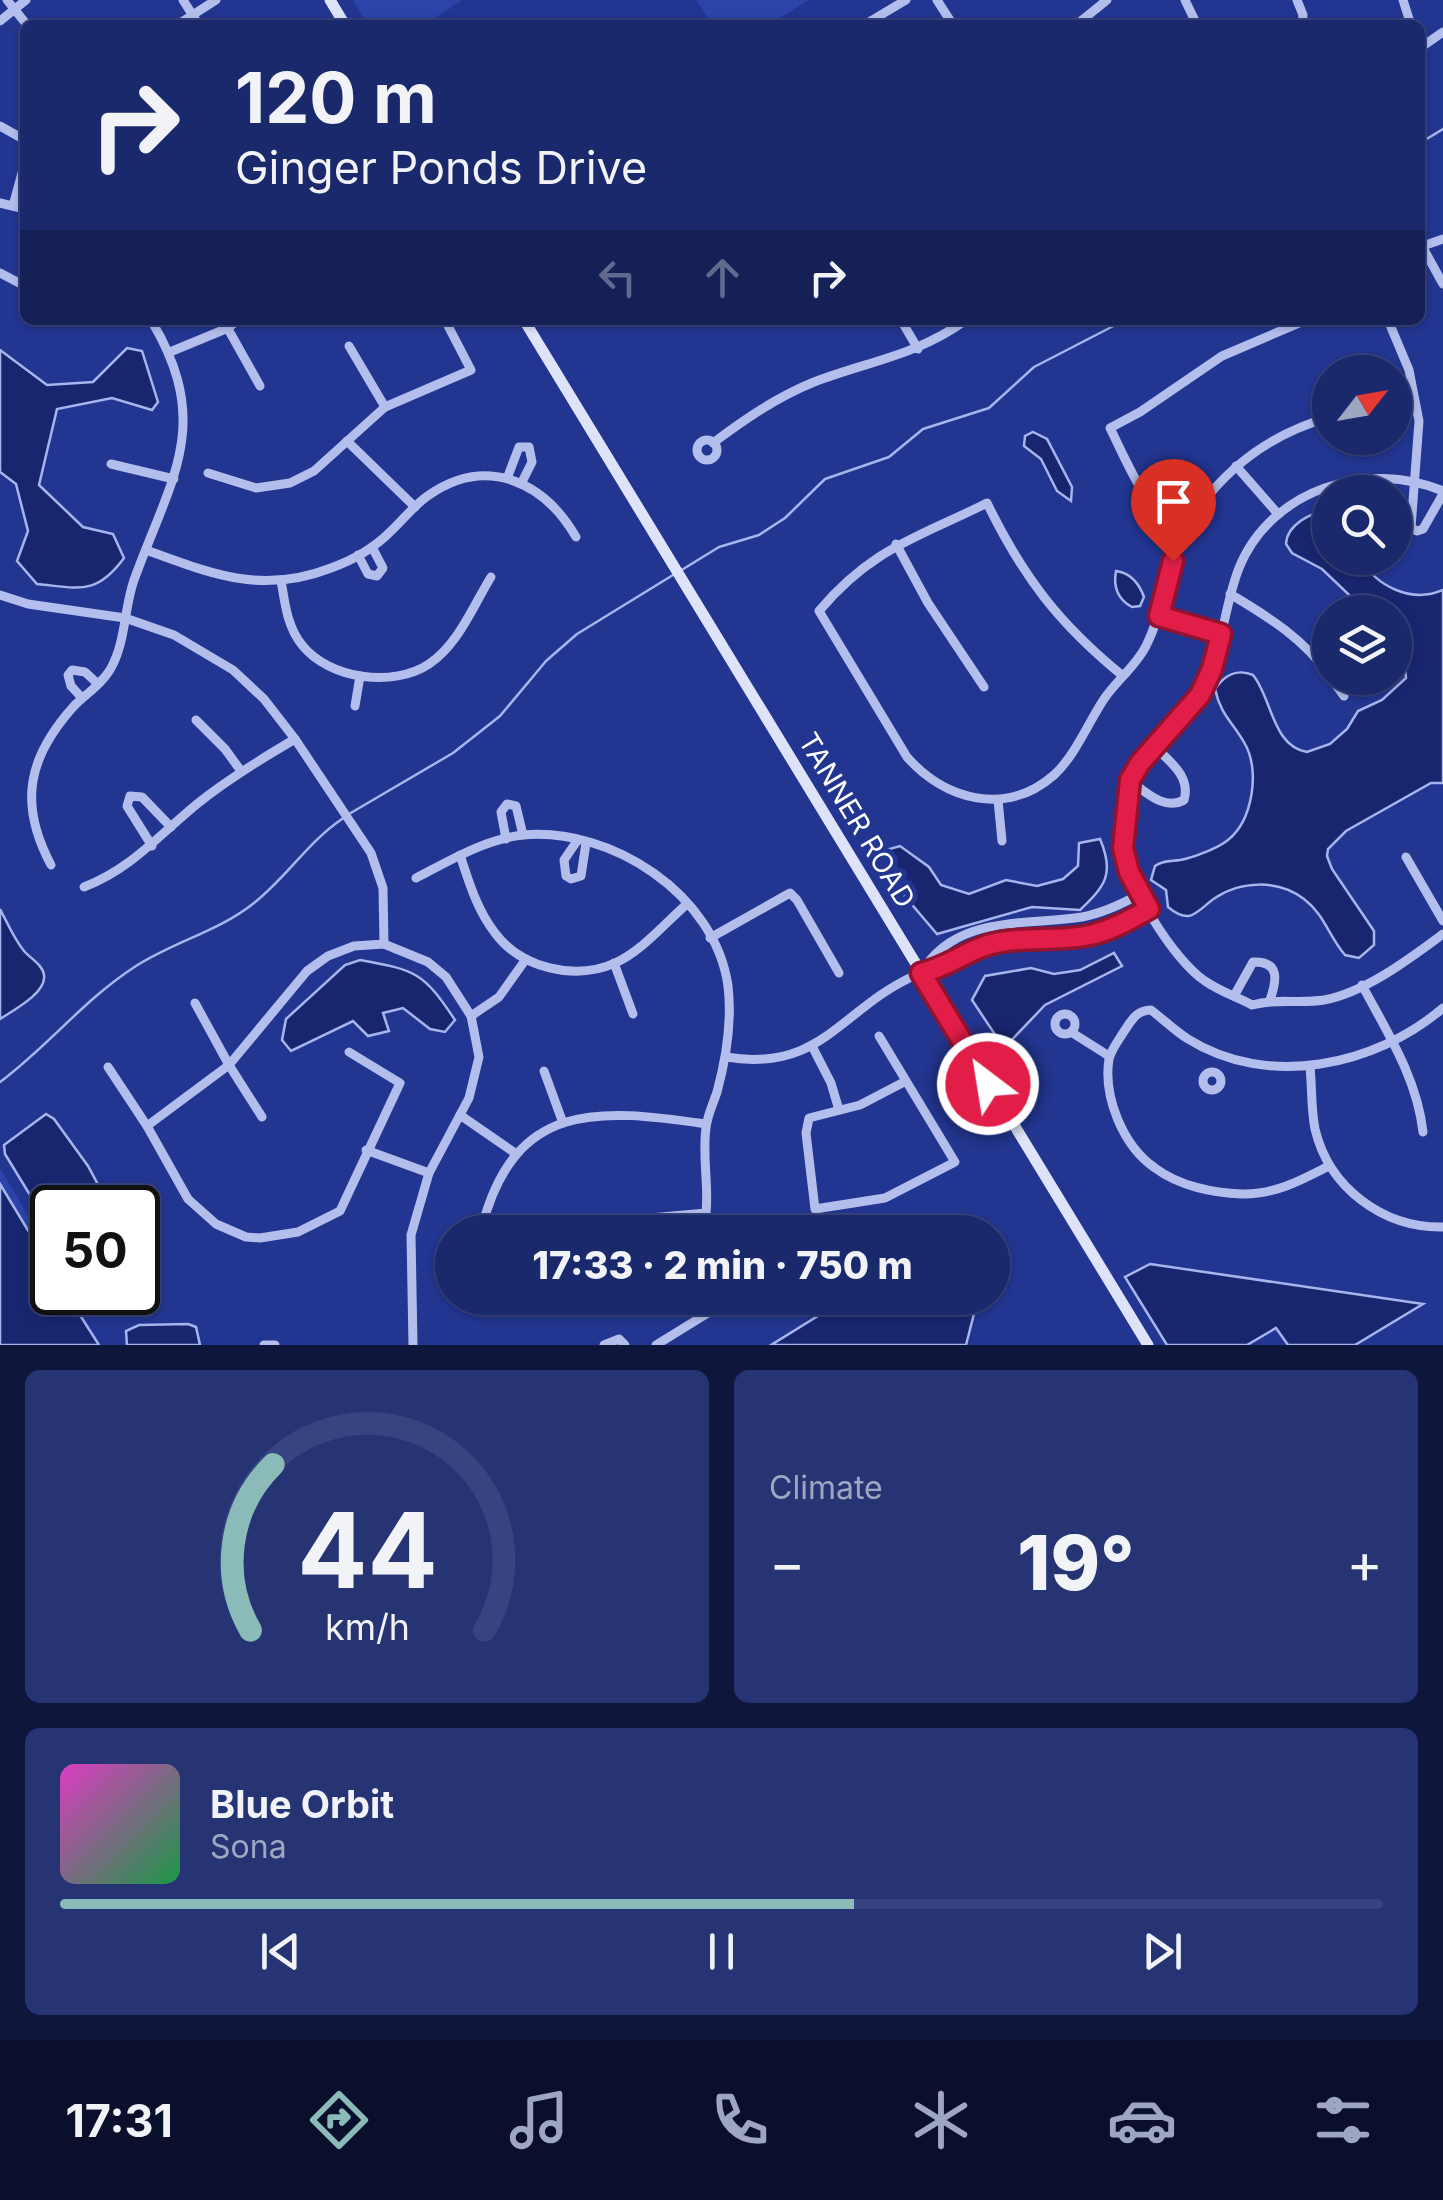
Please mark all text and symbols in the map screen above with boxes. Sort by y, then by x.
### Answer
text: 120 m [235,55,437,140]
icon: right [70,60,200,190]
text: Ginger Ponds Drive [235,140,647,195]
icon: left [590,250,645,305]
icon: ahead [695,250,750,305]
icon: right [800,250,855,305]
north arrow [1312,355,1412,455]
map controls [1312,355,1412,695]
pin [1131,459,1216,562]
icon: arrive [1146,474,1201,529]
button: search [1312,475,1412,575]
button: layers [1312,595,1412,695]
street label: TANNER ROAD [791,726,923,914]
position arrow [936,1032,1040,1136]
speed limit sign: 50 [30,1185,160,1315]
text: 17:33 · 2 min · 750 m [532,1242,913,1288]
text: Climate [769,1468,883,1507]
text: 44 [297,1487,437,1613]
text: 19° [1017,1517,1135,1608]
text: − [769,1530,805,1596]
text: + [1347,1530,1383,1596]
text: km/h [325,1605,409,1649]
text: Blue Orbit [210,1781,394,1827]
text: Sona [210,1827,287,1866]
icon: previous [253,1924,308,1979]
icon: pause [694,1924,749,1979]
icon: next [1135,1924,1190,1979]
icon: directions [304,2085,374,2155]
icon: music [504,2085,574,2155]
icon: phone [705,2085,775,2155]
icon: climate [906,2085,976,2155]
icon: car [1107,2085,1177,2155]
icon: filters [1308,2085,1378,2155]
text: 17:31 [65,2093,173,2148]

